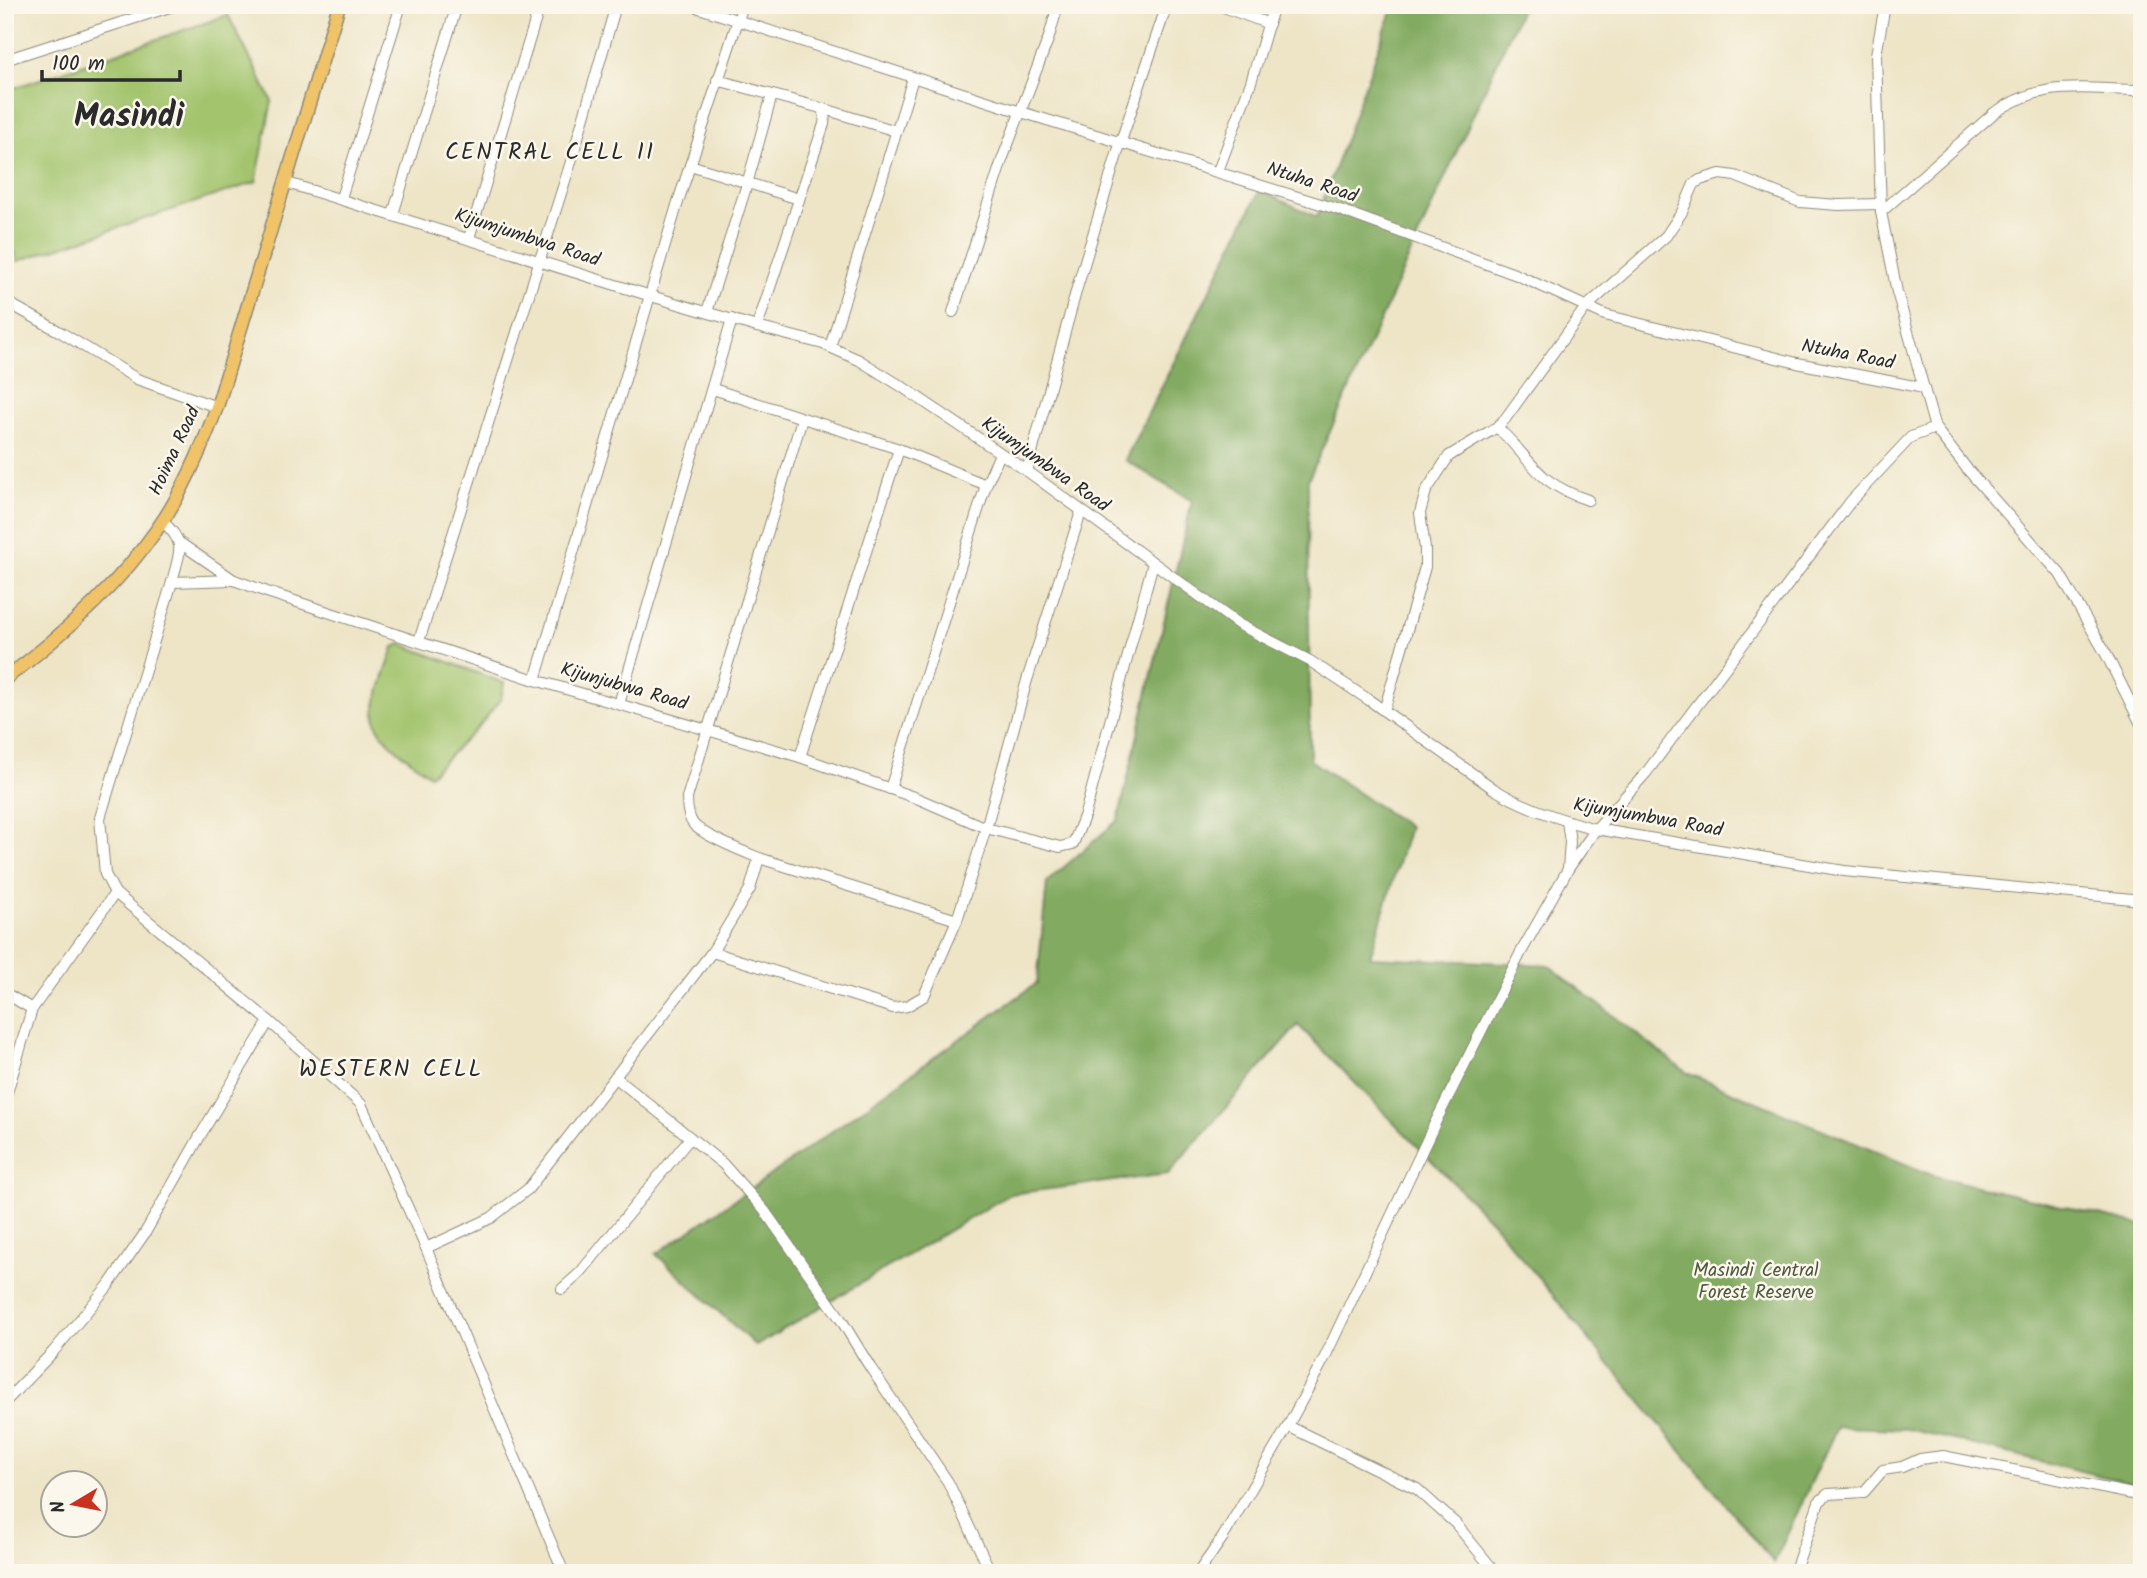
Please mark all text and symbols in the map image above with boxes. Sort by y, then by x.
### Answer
scale bar [42,38,180,82]
text: 100 m [52,48,105,81]
district label: Masindi [74,91,186,144]
district label: CENTRAL CELL II [445,135,655,171]
street label: Ntuha Road [1263,154,1362,212]
street label: Kijumjumbwa Road [450,200,604,276]
street label: Ntuha Road [1799,331,1898,379]
street label: Hoima Road [141,401,209,501]
street label: Kijumjumbwa Road [974,409,1116,521]
street label: Kijunjubwa Road [557,654,692,720]
street label: Kijumjumbwa Road [1571,790,1726,846]
district label: WESTERN CELL [299,1052,483,1088]
park label: Masindi Central Forest Reserve [1693,1256,1819,1308]
north arrow [38,1470,108,1540]
text: N [43,1498,75,1515]

